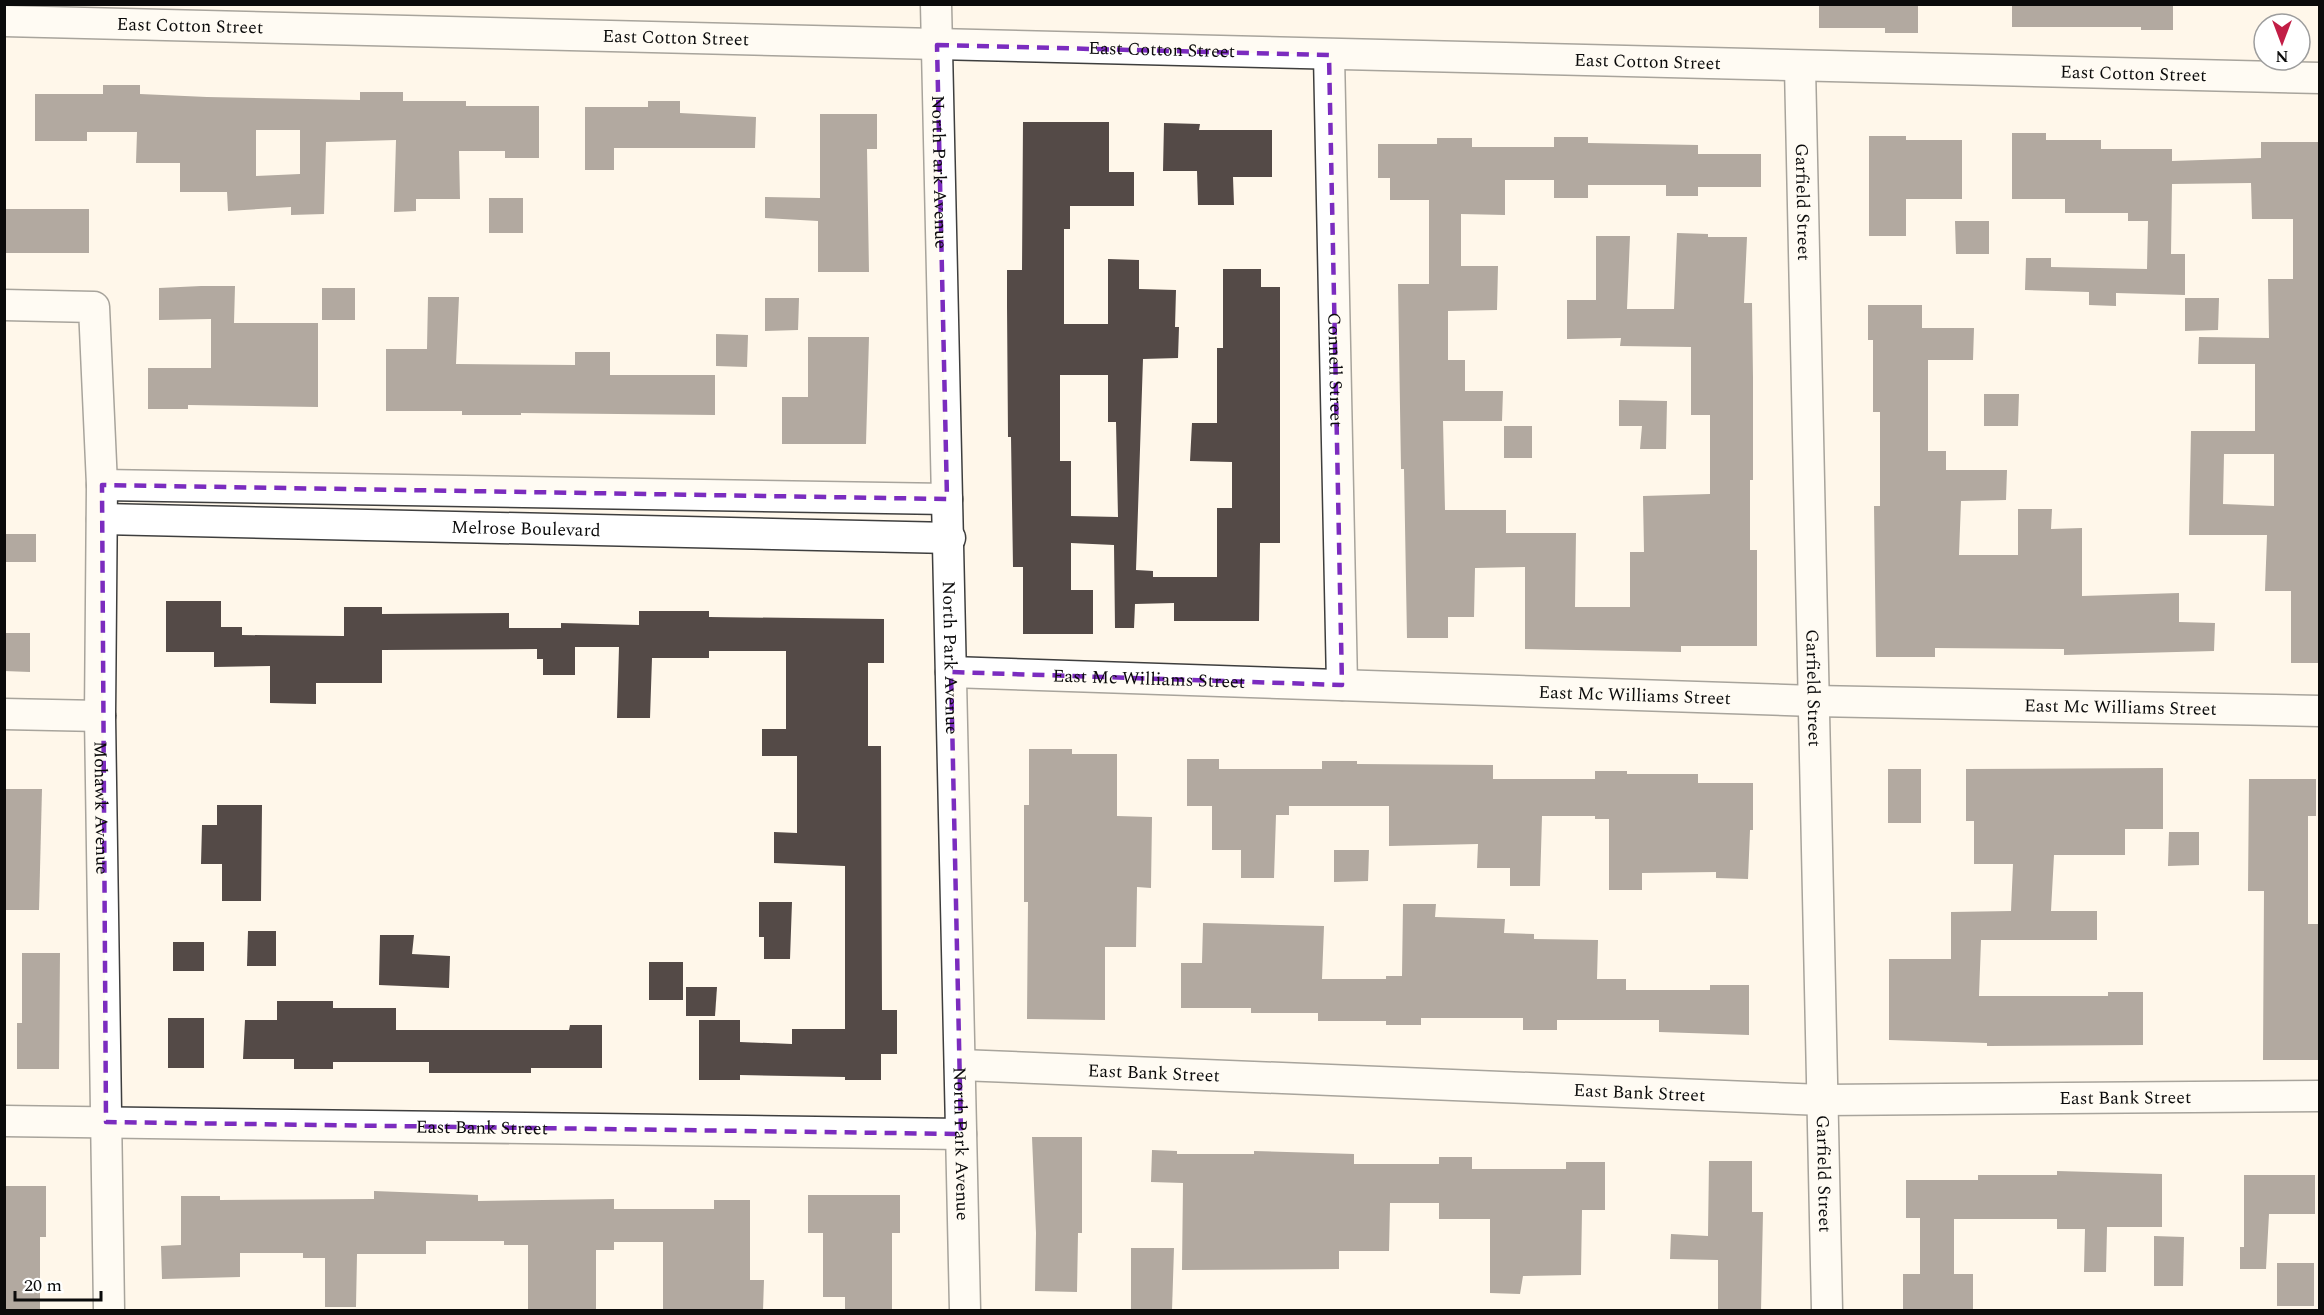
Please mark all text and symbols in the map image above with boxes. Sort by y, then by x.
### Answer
street label: East Cotton Street [116,11,264,41]
north arrow [2252,12,2312,72]
street label: East Cotton Street [602,23,749,53]
street label: East Cotton Street [1088,35,1235,65]
text: N [2275,44,2289,68]
street label: East Cotton Street [1574,47,1721,77]
street label: East Cotton Street [2060,59,2207,89]
street label: North Park Avenue [924,95,954,249]
street label: Garfield Street [1788,143,1817,261]
street label: Connell Street [1320,312,1350,428]
street label: Melrose Boulevard [451,514,601,544]
street label: North Park Avenue [935,581,965,735]
street label: Garfield Street [1798,629,1828,747]
street label: East Mc Williams Street [1052,662,1246,696]
street label: East Mc Williams Street [1538,679,1731,712]
street label: East Mc Williams Street [2024,692,2217,723]
street label: Mohawk Avenue [86,741,115,875]
street label: East Bank Street [1087,1057,1220,1090]
street label: North Park Avenue [946,1067,976,1221]
street label: East Bank Street [1573,1077,1706,1109]
street label: East Bank Street [2059,1084,2191,1112]
street label: East Bank Street [416,1114,548,1142]
street label: Garfield Street [1809,1115,1838,1233]
scale bar [15,1264,100,1302]
text: 20 m [24,1272,62,1299]

